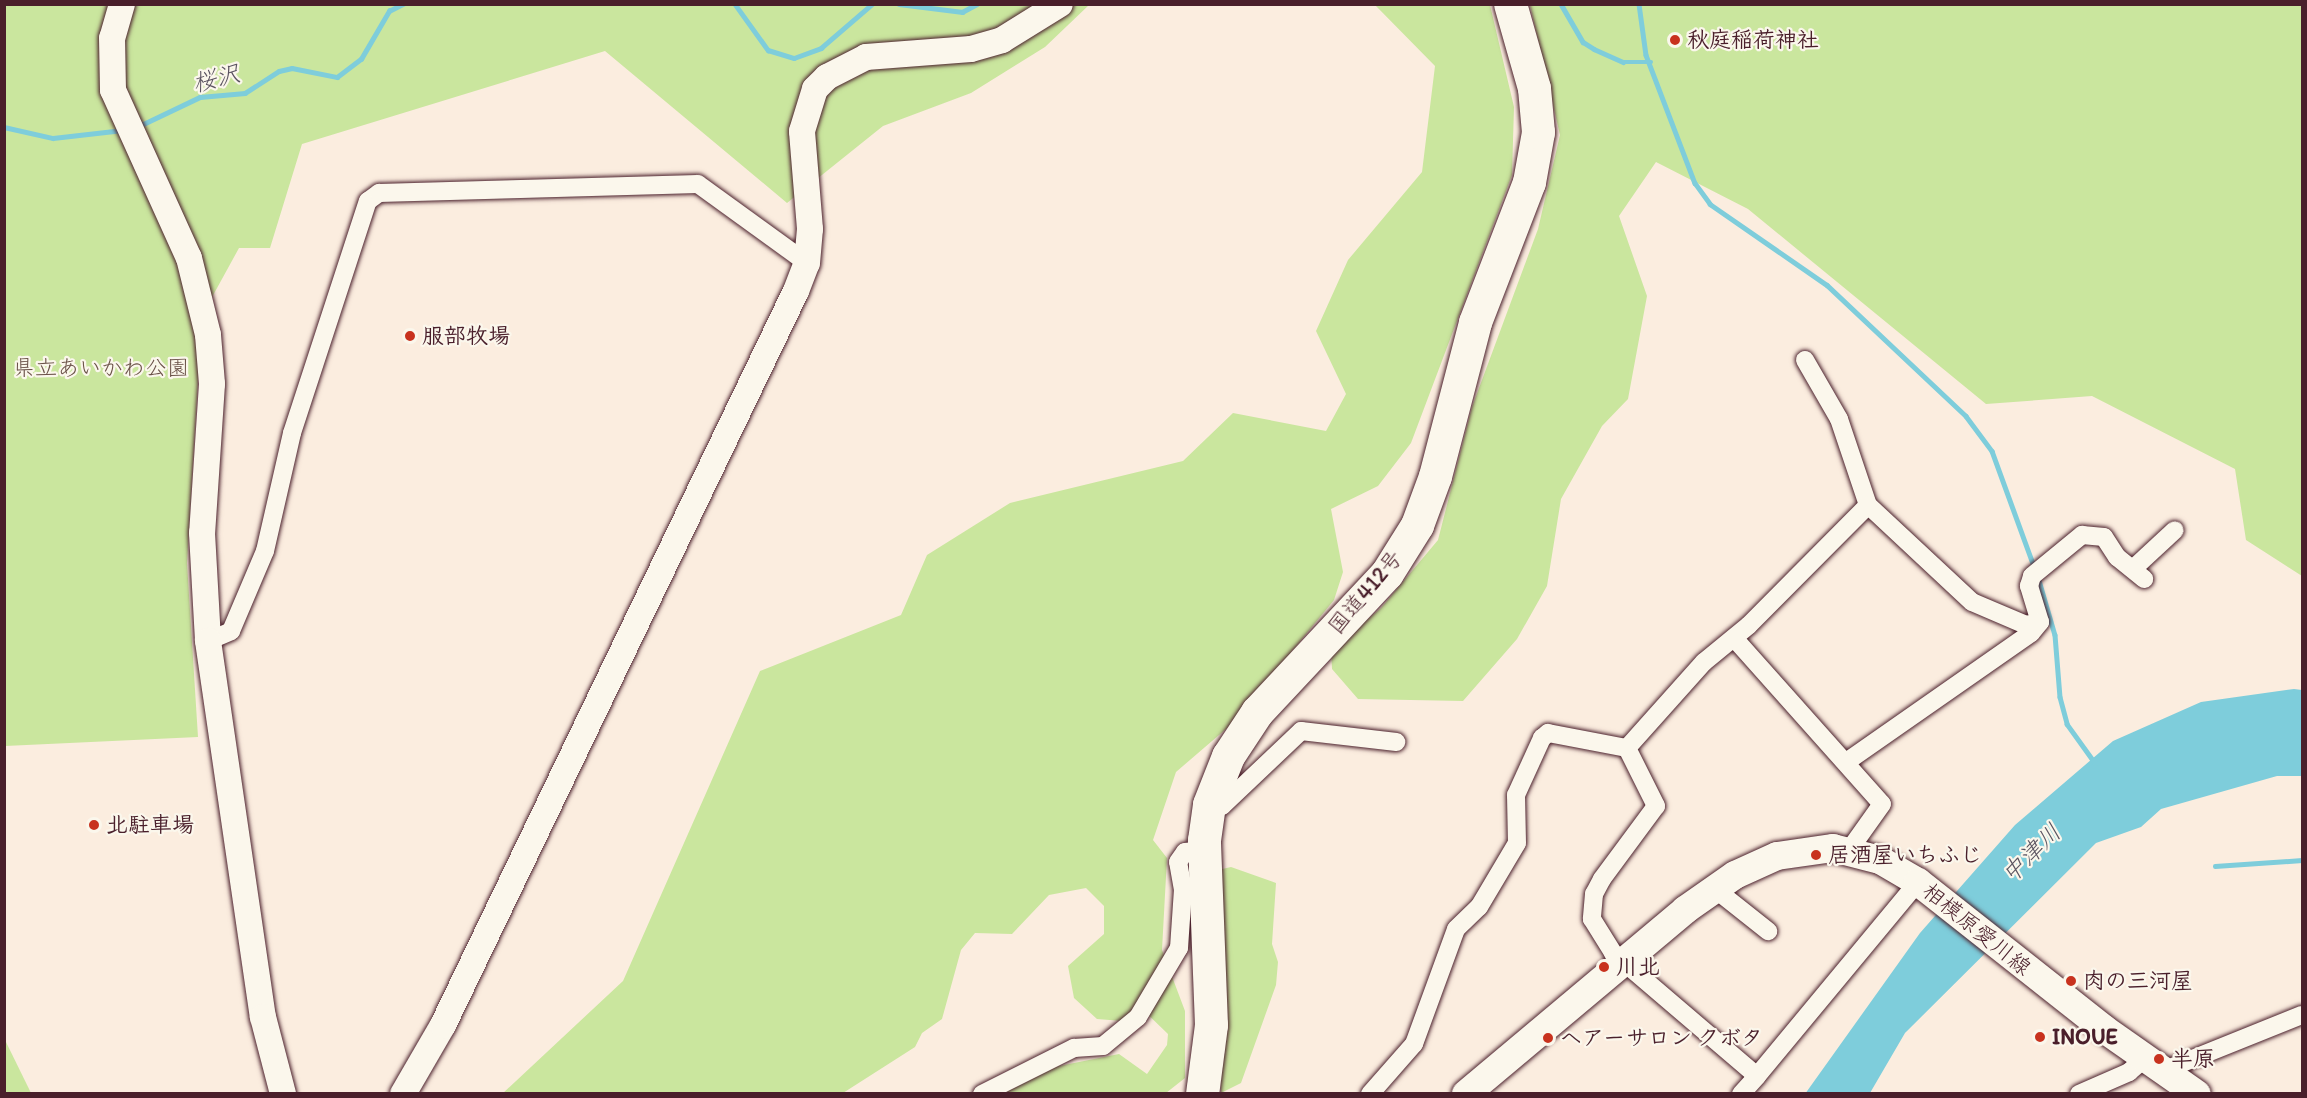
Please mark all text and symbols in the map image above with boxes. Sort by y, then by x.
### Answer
place label: 秋庭稲荷神社 [1687,27,1819,53]
marker: 秋庭稲荷神社 [1668,33,1682,47]
water label: 桜沢 [189,58,243,98]
place label: 服部牧場 [422,323,510,349]
marker: 服部牧場 [403,329,417,343]
park label: 県立あいかわ公園 [13,355,189,381]
street label: 国道412号 [1322,545,1408,639]
place label: 北駐車場 [106,812,194,838]
marker: 北駐車場 [87,818,101,832]
water label: 中津川 [1995,818,2067,888]
place label: 居酒屋いちふじ [1828,842,1982,868]
marker: 居酒屋いちふじ [1809,848,1823,862]
street label: 相模原愛川線 [1917,877,2037,981]
place label: 川北 [1616,954,1660,980]
marker: 川北 [1597,960,1611,974]
place label: 肉の三河屋 [2083,968,2193,994]
marker: 肉の三河屋 [2064,974,2078,988]
place label: INOUE [2052,1024,2118,1050]
place label: ヘアーサロン クボタ [1560,1025,1762,1051]
marker: INOUE [2033,1030,2047,1044]
marker: ヘアーサロン クボタ [1541,1031,1555,1045]
place label: 半原 [2171,1046,2215,1072]
marker: 半原 [2152,1052,2166,1066]

